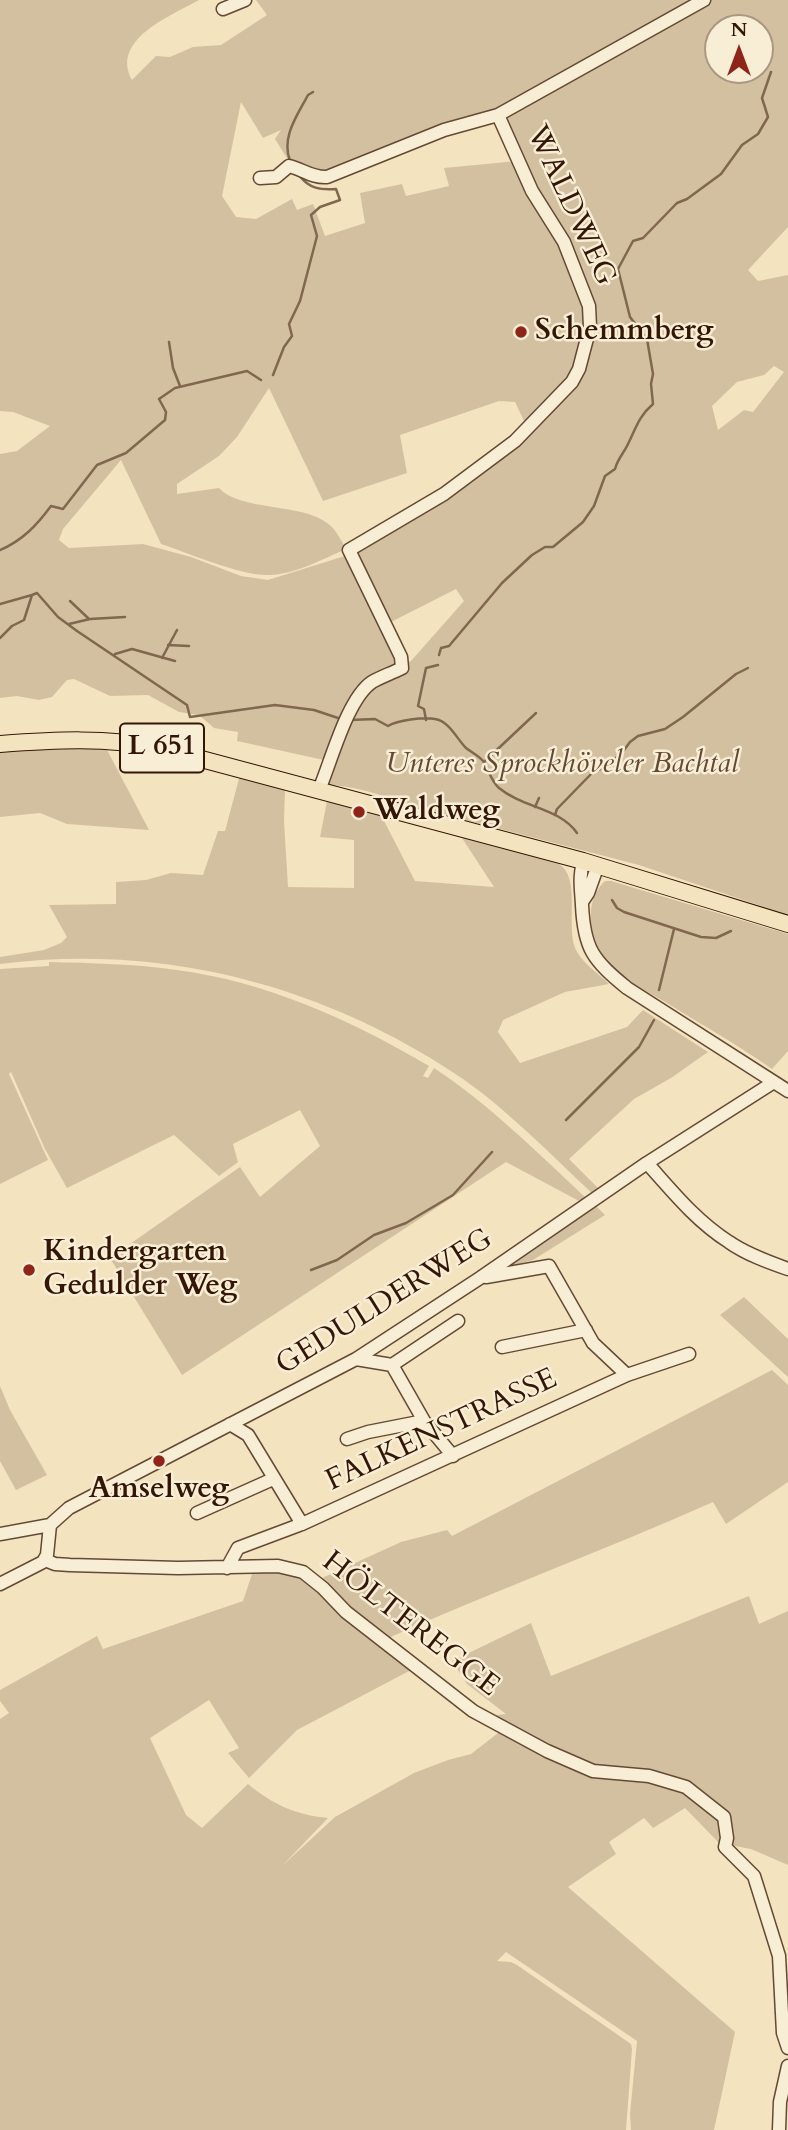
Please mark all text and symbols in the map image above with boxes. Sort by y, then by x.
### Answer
north arrow [704,14,774,84]
text: N [731,17,747,43]
street label: WALDWEG [517,120,623,292]
place label: Schemmberg [535,314,714,350]
marker: Schemmberg [513,324,529,340]
road number: L 651 [120,724,204,772]
park label: Unteres Sprockhöveler Bachtal [385,747,739,783]
place label: Waldweg [373,794,500,830]
marker: Waldweg [351,804,367,820]
street label: GEDULDERWEG [270,1222,500,1384]
place label: Kindergarten Gedulder Weg [43,1235,237,1306]
marker: Kindergarten Gedulder Weg [21,1262,37,1278]
street label: FALKENSTRASSE [321,1362,563,1500]
marker: Amselweg [151,1453,167,1469]
place label: Amselweg [89,1472,229,1508]
street label: HÖLTEREGGE [314,1545,506,1705]

